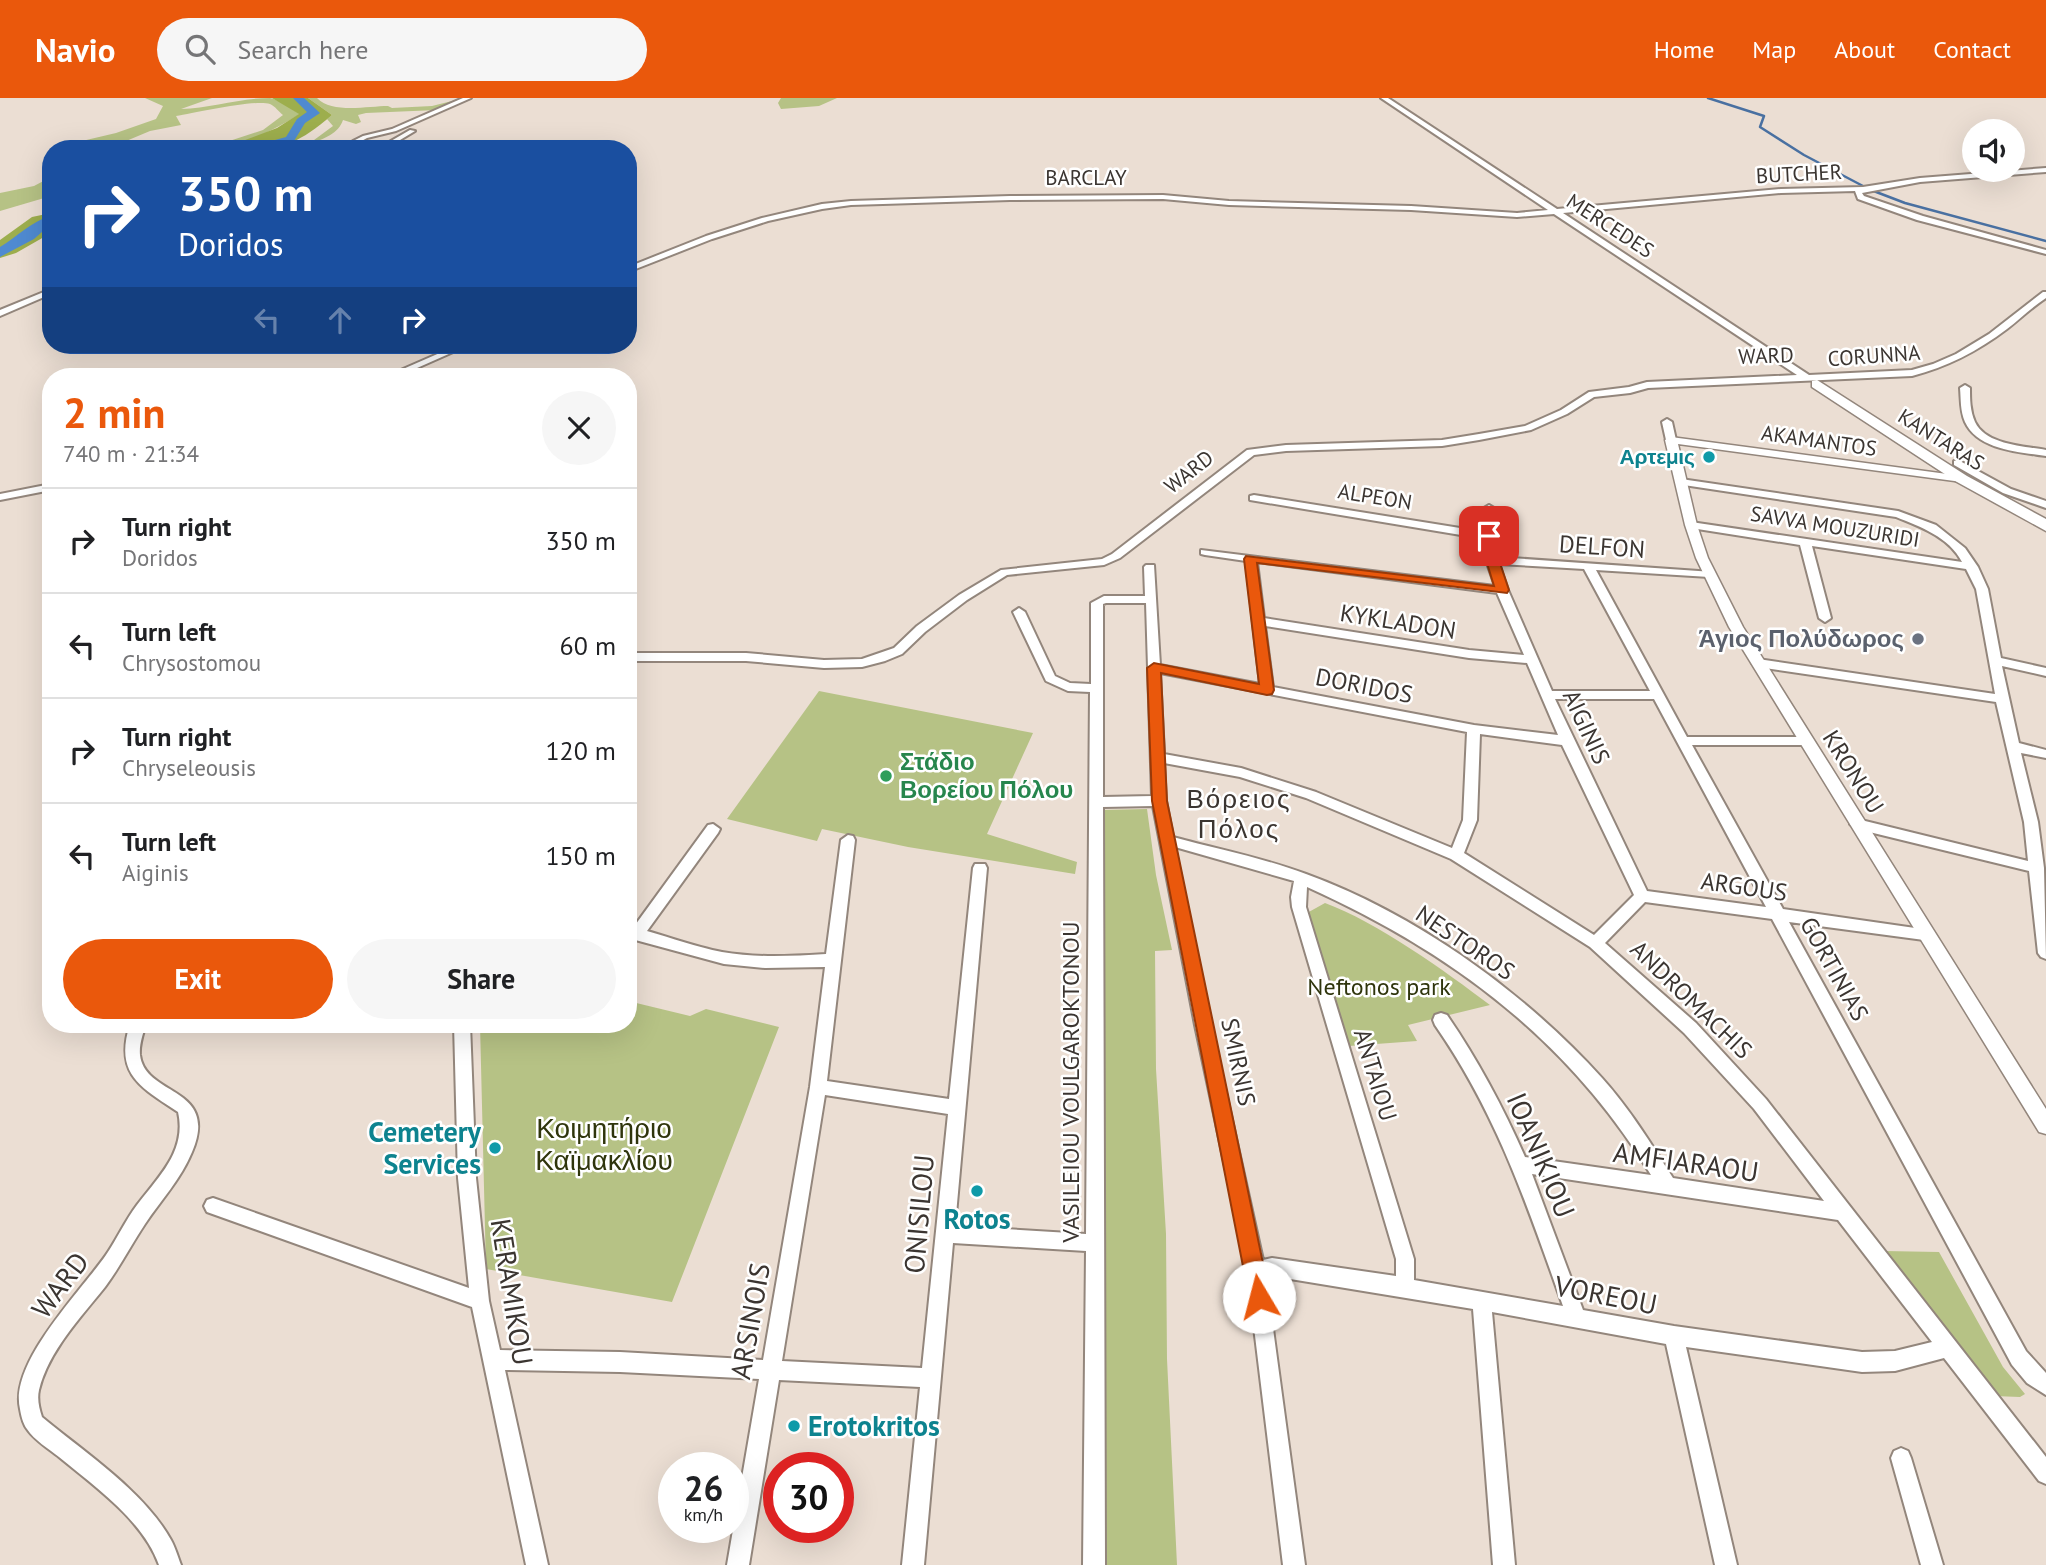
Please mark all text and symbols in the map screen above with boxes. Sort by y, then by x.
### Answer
search box [157,18,647,81]
text: Navio [35,28,115,71]
icon: search [181,30,219,68]
text: Search here [237,33,369,66]
text: Home [1654,34,1714,65]
text: Map [1752,34,1796,65]
text: About [1834,34,1895,65]
text: Contact [1933,34,2011,65]
map controls [1962,119,2025,182]
button: sound [1962,119,2025,182]
street label: BUTCHER [1755,158,1843,189]
text: 350 m [178,161,313,225]
street label: BARCLAY [1045,164,1127,191]
icon: right [63,168,154,259]
street label: MERCEDES [1561,187,1659,264]
text: Doridos [178,223,283,265]
icon: left [248,301,286,339]
icon: ahead [321,301,359,339]
icon: right [394,301,432,339]
street label: CORUNNA [1827,339,1922,372]
street label: WARD [1738,341,1794,370]
text: 2 min [63,385,165,440]
button: close [542,391,616,465]
street label: KANTARAS [1893,403,1989,477]
street label: AKAMANTOS [1760,419,1878,462]
text: 740 m · 21:34 [63,439,199,468]
place label: Αρτεμις [1619,443,1695,470]
street label: WARD [1159,444,1219,499]
marker: Αρτεμις [1701,449,1717,465]
street label: ALPEON [1336,477,1414,516]
street label: SAVVA MOUZURIDI [1749,500,1921,553]
pin [1459,506,1519,566]
text: Turn right [122,510,231,543]
icon: arrive [1470,517,1508,555]
icon: right [63,522,101,560]
text: 350 m [545,524,616,557]
street label: DELFON [1558,528,1646,565]
text: Doridos [122,543,198,572]
street label: KYKLADON [1338,597,1458,646]
text: Turn left [122,615,216,648]
place label: Άγιος Πολύδωρος [1699,623,1904,654]
icon: left [63,627,101,665]
text: 60 m [560,629,616,662]
marker: Άγιος Πολύδωρος [1910,631,1926,647]
text: Chrysostomou [122,648,261,677]
street label: DORIDOS [1313,661,1415,710]
street label: AIGINIS [1556,685,1617,769]
text: Turn right [122,720,231,753]
street label: KRONOU [1816,724,1891,819]
icon: right [63,732,101,770]
text: 120 m [545,734,616,767]
place label: Στάδιο Βορείου Πόλου [900,746,1073,805]
text: Chryseleousis [122,753,256,782]
marker: Στάδιο Βορείου Πόλου [878,768,894,784]
district label: Βόρειος Πόλος [1187,782,1291,845]
text: Turn left [122,825,216,858]
icon: left [63,837,101,875]
text: 150 m [545,839,616,872]
text: Aiginis [122,858,189,887]
street label: ARGOUS [1699,865,1789,908]
street label: NESTOROS [1410,898,1521,987]
street label: GORTINIAS [1793,911,1876,1026]
street label: VASILEIOU VOULGAROKTONOU [1055,921,1086,1244]
street label: ANDROMACHIS [1624,934,1759,1065]
button: Exit [63,939,333,1019]
button: Share [347,939,616,1019]
park label: Neftonos park [1307,971,1451,1002]
street label: SMIRNIS [1214,1015,1263,1109]
street label: ANTAIOU [1347,1025,1404,1125]
street label: IOANIKIOU [1499,1087,1584,1223]
park label: Κοιμητήριο Καϊμακλίου [535,1109,673,1178]
place label: Cemetery Services [368,1113,482,1182]
street label: AMFIARAOU [1611,1133,1761,1190]
marker: Cemetery Services [487,1140,503,1156]
street label: ONISILOU [895,1153,942,1275]
marker: Rotos [969,1183,985,1199]
place label: Rotos [943,1200,1011,1237]
street label: KERAMIKOU [483,1216,542,1368]
street label: WARD [23,1244,97,1325]
street label: ARSINOIS [721,1260,778,1382]
position arrow [1222,1260,1296,1334]
street label: VOREOU [1551,1266,1660,1323]
place label: Erotokritos [808,1407,940,1444]
marker: Erotokritos [786,1418,802,1434]
speed limit sign: 30 [763,1452,854,1543]
text: 26 [684,1465,723,1511]
text: km/h [684,1503,723,1526]

